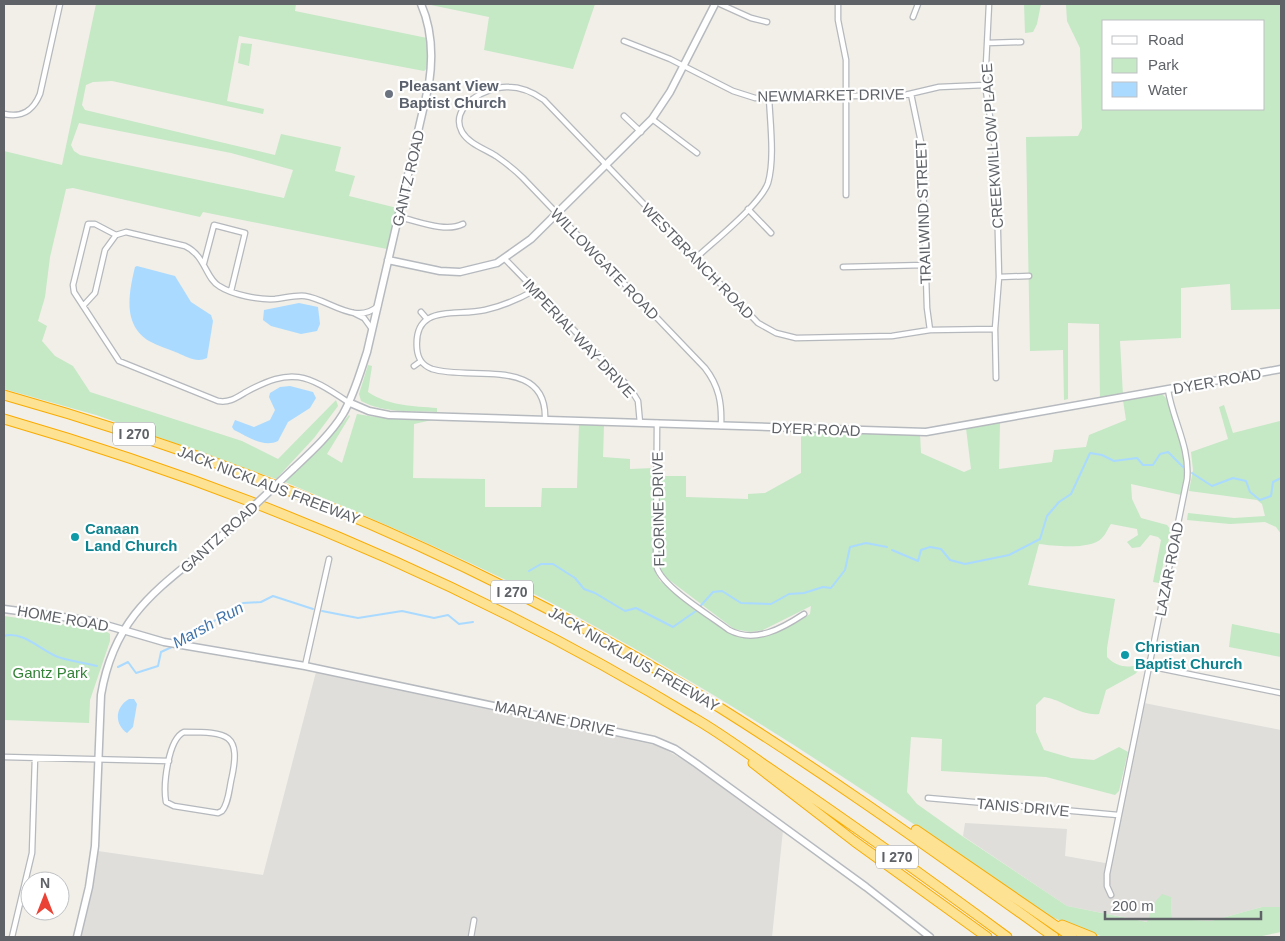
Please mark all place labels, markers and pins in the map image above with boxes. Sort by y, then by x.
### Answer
place label: Pleasant View Baptist Church [399,77,507,111]
marker: Pleasant View Baptist Church [383,88,395,100]
place label: Canaan Land Church [85,520,178,554]
marker: Canaan Land Church [69,531,81,543]
place label: Christian Baptist Church [1135,638,1243,672]
marker: Christian Baptist Church [1119,649,1131,661]

